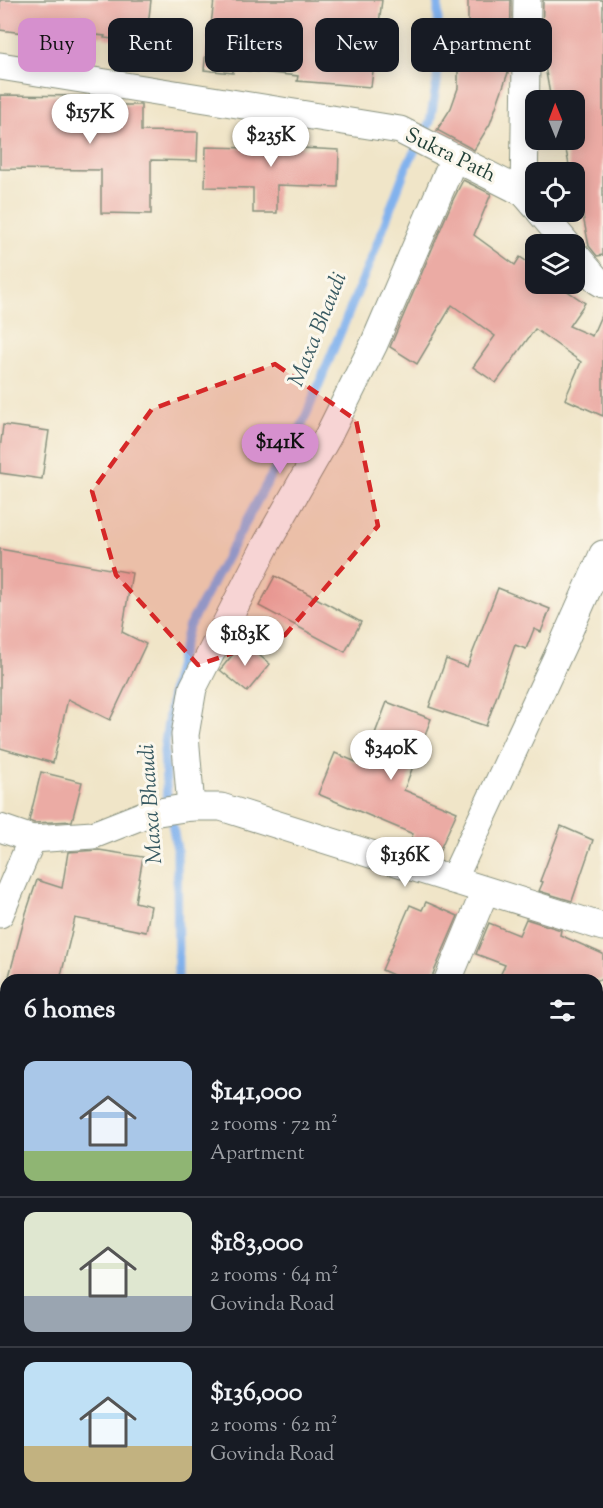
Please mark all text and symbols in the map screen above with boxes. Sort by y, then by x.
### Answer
chip: Buy [18,18,96,72]
chip: Rent [108,18,193,72]
chip: Filters [205,18,303,72]
chip: New [315,18,399,72]
chip: Apartment [411,18,552,72]
north arrow [525,90,585,150]
map controls [525,90,585,294]
pin: $157K [48,94,132,145]
text: $157K [66,99,114,128]
pin: $235K [229,117,313,168]
street label: Sukra Path [399,121,501,191]
text: $235K [246,122,296,151]
button: locate [525,162,585,222]
button: layers [525,234,585,294]
water label: Maxa Bhaudi [282,268,356,392]
pin: $141K [238,424,322,475]
text: $141K [256,429,304,458]
pin: $183K [203,616,287,667]
text: $183K [220,621,270,650]
pin: $340K [349,730,433,781]
text: $340K [364,735,418,764]
water label: Maxa Bhaudi [132,743,172,865]
pin: $136K [363,837,447,888]
text: $136K [380,842,430,871]
text: 6 homes [24,992,115,1029]
icon: filters [546,994,579,1027]
text: $141,000 [210,1074,302,1111]
icon: home [72,1085,144,1157]
text: 2 rooms · 72 m² [210,1111,338,1140]
text: Apartment [210,1140,305,1169]
text: $183,000 [210,1225,303,1262]
icon: home [72,1236,144,1308]
text: 2 rooms · 64 m² [210,1262,338,1291]
text: Govinda Road [210,1291,334,1320]
text: $136,000 [210,1375,302,1412]
icon: home [72,1386,144,1458]
text: 2 rooms · 62 m² [210,1412,338,1441]
text: Govinda Road [210,1441,334,1470]

